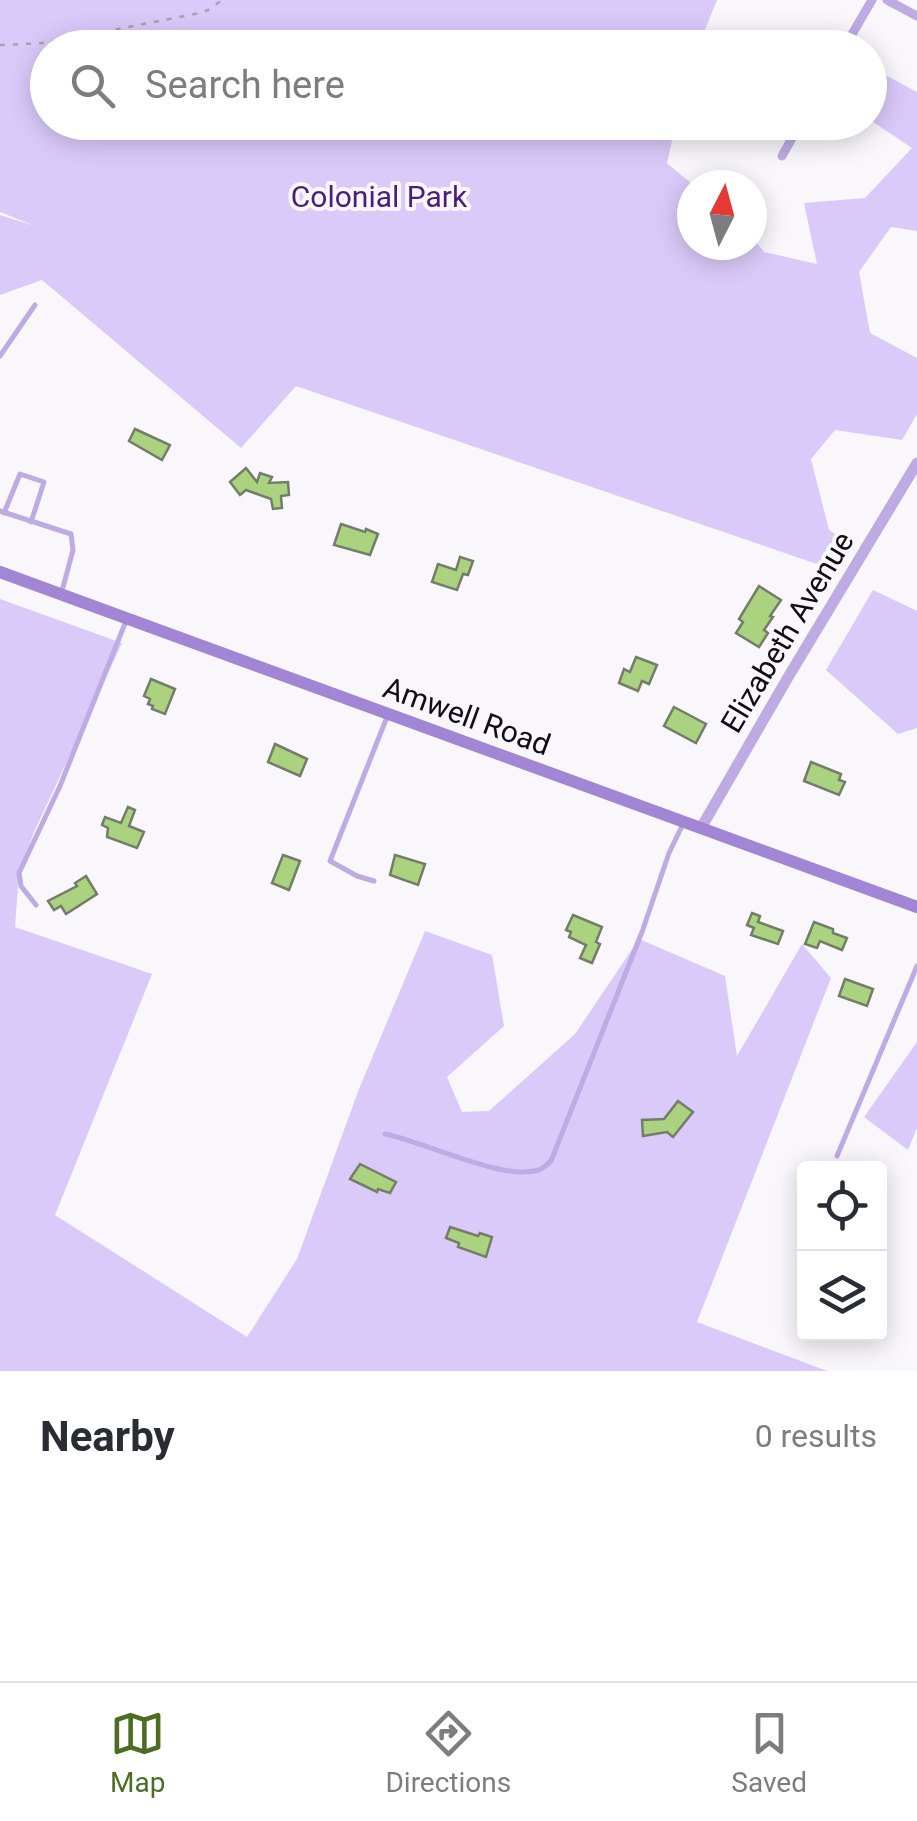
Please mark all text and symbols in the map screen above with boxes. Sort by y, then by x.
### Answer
search box [30,30,887,140]
icon: search [65,58,120,113]
text: Search here [145,63,345,107]
north arrow [677,170,767,260]
park label: Colonial Park [291,179,468,214]
street label: Elizabeth Avenue [713,525,861,739]
street label: Amwell Road [379,670,555,762]
map controls [797,1161,887,1341]
button: locate [797,1161,887,1251]
button: layers [797,1251,887,1341]
text: Nearby [40,1412,175,1461]
text: 0 results [755,1417,877,1455]
tab: Map [110,1706,165,1799]
tab: Directions [385,1706,511,1799]
tab: Saved [731,1706,807,1799]

